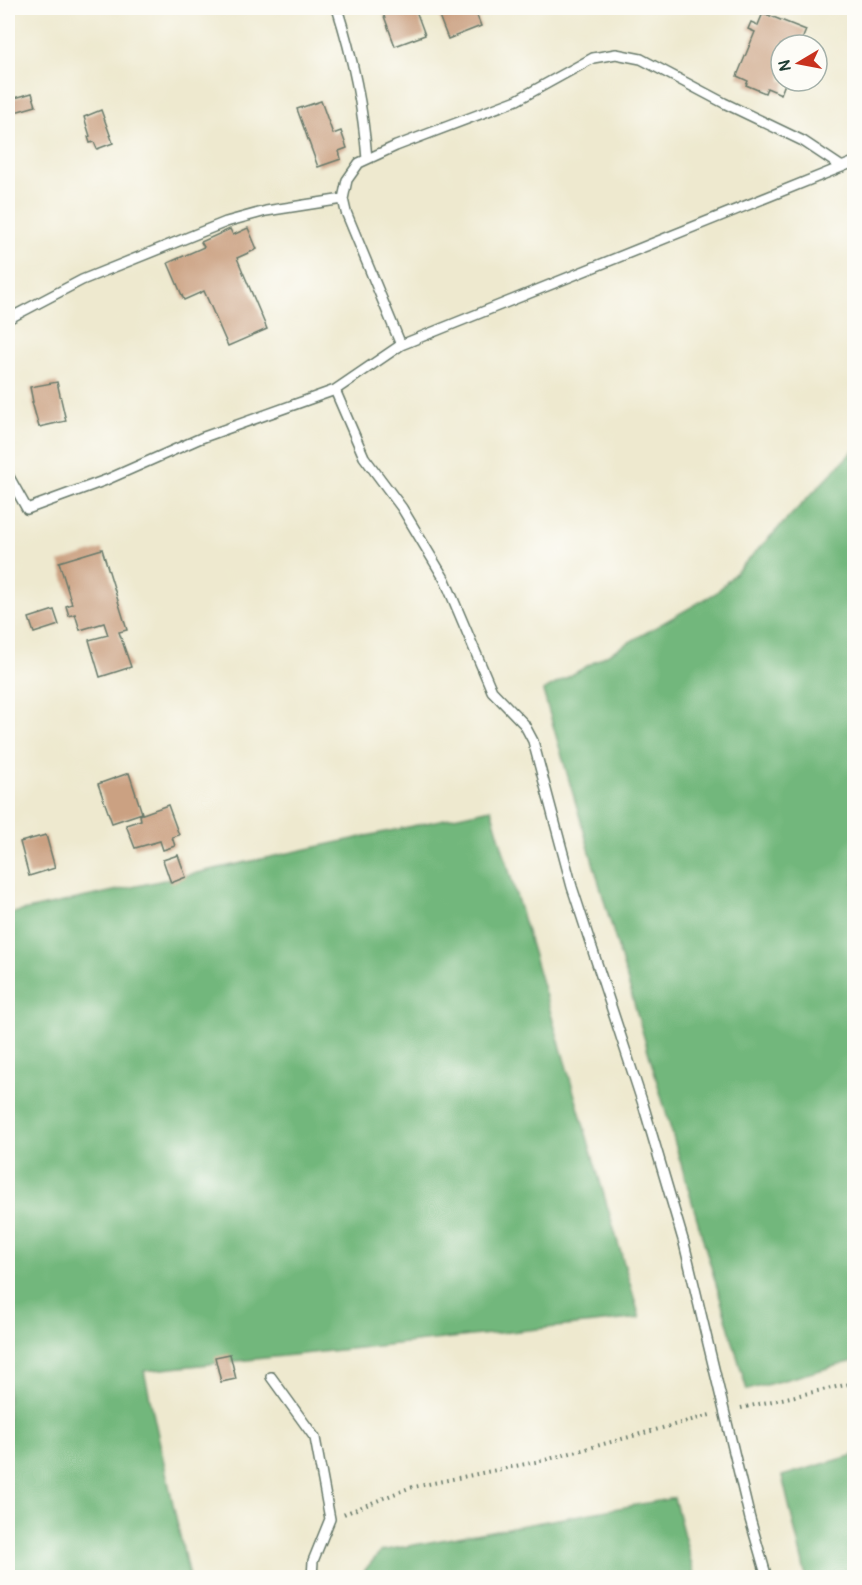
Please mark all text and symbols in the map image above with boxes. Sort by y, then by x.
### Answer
north arrow [769,33,829,93]
text: N [774,58,796,72]

